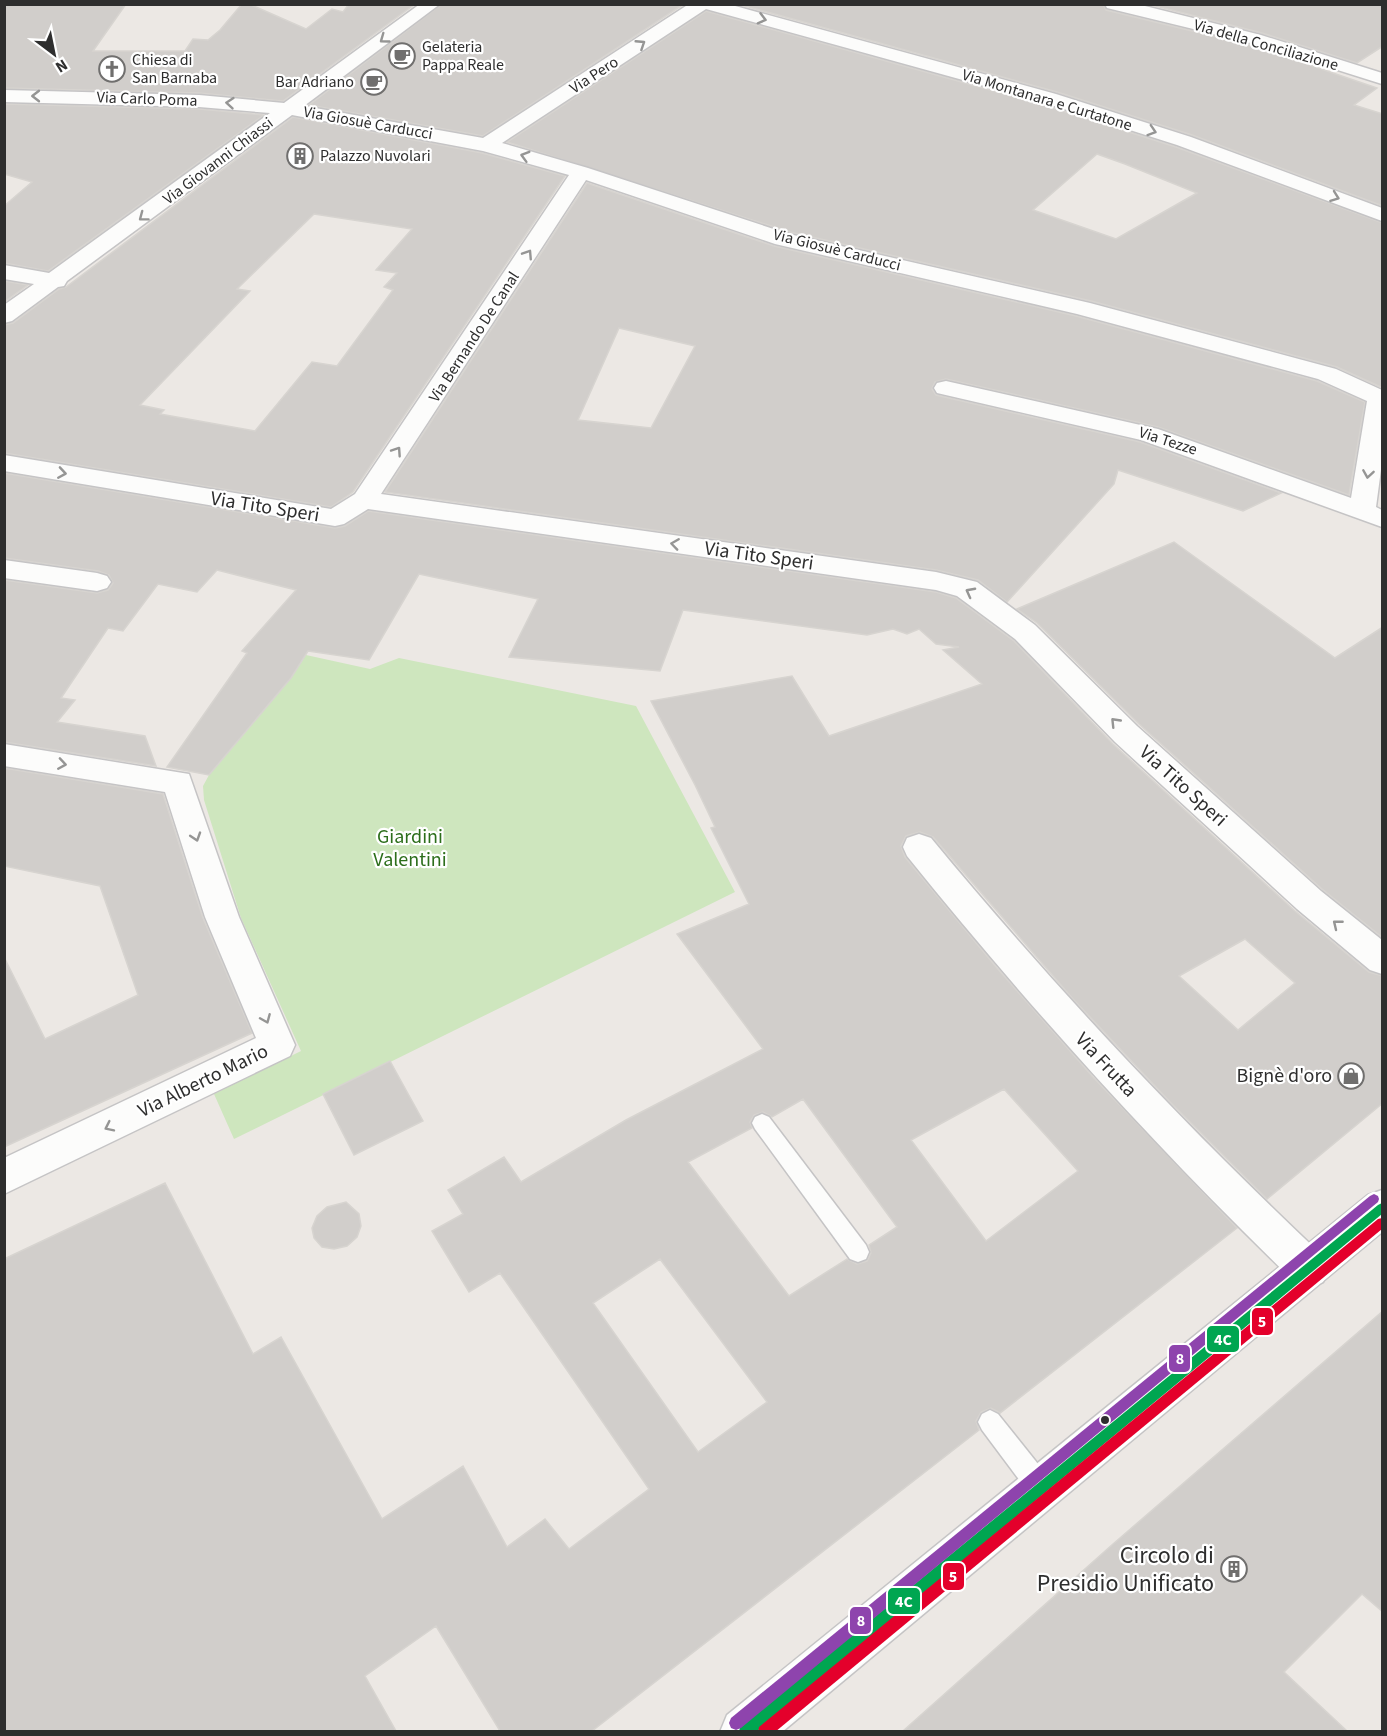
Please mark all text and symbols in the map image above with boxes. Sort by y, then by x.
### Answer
one-way arrow [757,12,767,25]
street label: Via della Conciliazione [1191,14,1341,76]
north arrow [24,24,84,84]
one-way arrow [380,32,391,43]
place label: Gelateria Pappa Reale [422,36,504,76]
one-way arrow [635,40,645,52]
cafe icon: Gelateria Pappa Reale [387,41,417,71]
place label: Chiesa di San Barnaba [132,49,217,89]
street label: Via Pero [565,51,623,99]
text: N [51,54,72,78]
church icon: Chiesa di San Barnaba [97,54,127,84]
street label: Via Montanara e Curtatone [959,64,1135,136]
cafe icon: Bar Adriano [359,67,389,97]
place label: Bar Adriano [275,71,354,93]
street label: Via Carlo Poma [96,86,198,112]
one-way arrow [31,90,40,102]
one-way arrow [226,97,235,110]
street label: Via Giosuè Carducci [302,101,434,145]
street label: Via Giovanni Chiassi [158,112,278,210]
one-way arrow [1146,124,1157,136]
building icon: Palazzo Nuvolari [285,141,315,171]
place label: Palazzo Nuvolari [320,145,431,167]
one-way arrow [520,151,531,163]
one-way arrow [1329,189,1340,202]
one-way arrow [138,209,149,220]
street label: Via Giosuè Carducci [771,224,903,276]
one-way arrow [521,249,532,260]
street label: Via Bernando De Canal [423,267,525,407]
street label: Via Tezze [1136,421,1200,461]
one-way arrow [390,447,401,458]
one-way arrow [57,466,67,479]
one-way arrow [1362,469,1375,479]
street label: Via Tito Speri [209,485,321,529]
street label: Via Tito Speri [703,534,815,578]
one-way arrow [670,538,680,550]
one-way arrow [966,588,976,599]
one-way arrow [1111,718,1122,728]
street label: Via Tito Speri [1133,739,1233,833]
one-way arrow [57,757,67,770]
park label: Giardini Valentini [373,823,447,874]
one-way arrow [189,831,201,842]
one-way arrow [1332,920,1343,931]
one-way arrow [259,1013,271,1024]
street label: Via Frutta [1069,1026,1143,1104]
street label: Via Alberto Mario [133,1037,273,1125]
shop icon: Bignè d'oro [1336,1061,1366,1091]
place label: Bignè d'oro [1236,1062,1332,1090]
one-way arrow [104,1119,115,1131]
line badge: 5 [1251,1307,1274,1336]
text: 5 [1258,1311,1266,1333]
line badge: 4C [1206,1325,1240,1353]
text: 4C [1214,1329,1232,1351]
line badge: 8 [1168,1344,1191,1373]
text: 8 [1176,1348,1184,1370]
unlabelled marker [1099,1414,1111,1426]
place label: Circolo di Presidio Unificato [1037,1538,1214,1601]
building icon: Circolo di Presidio Unificato [1219,1554,1249,1584]
line badge: 5 [942,1562,965,1591]
text: 5 [949,1566,957,1588]
line badge: 4C [887,1587,921,1615]
text: 4C [895,1591,913,1613]
line badge: 8 [849,1606,872,1635]
text: 8 [857,1610,865,1632]

